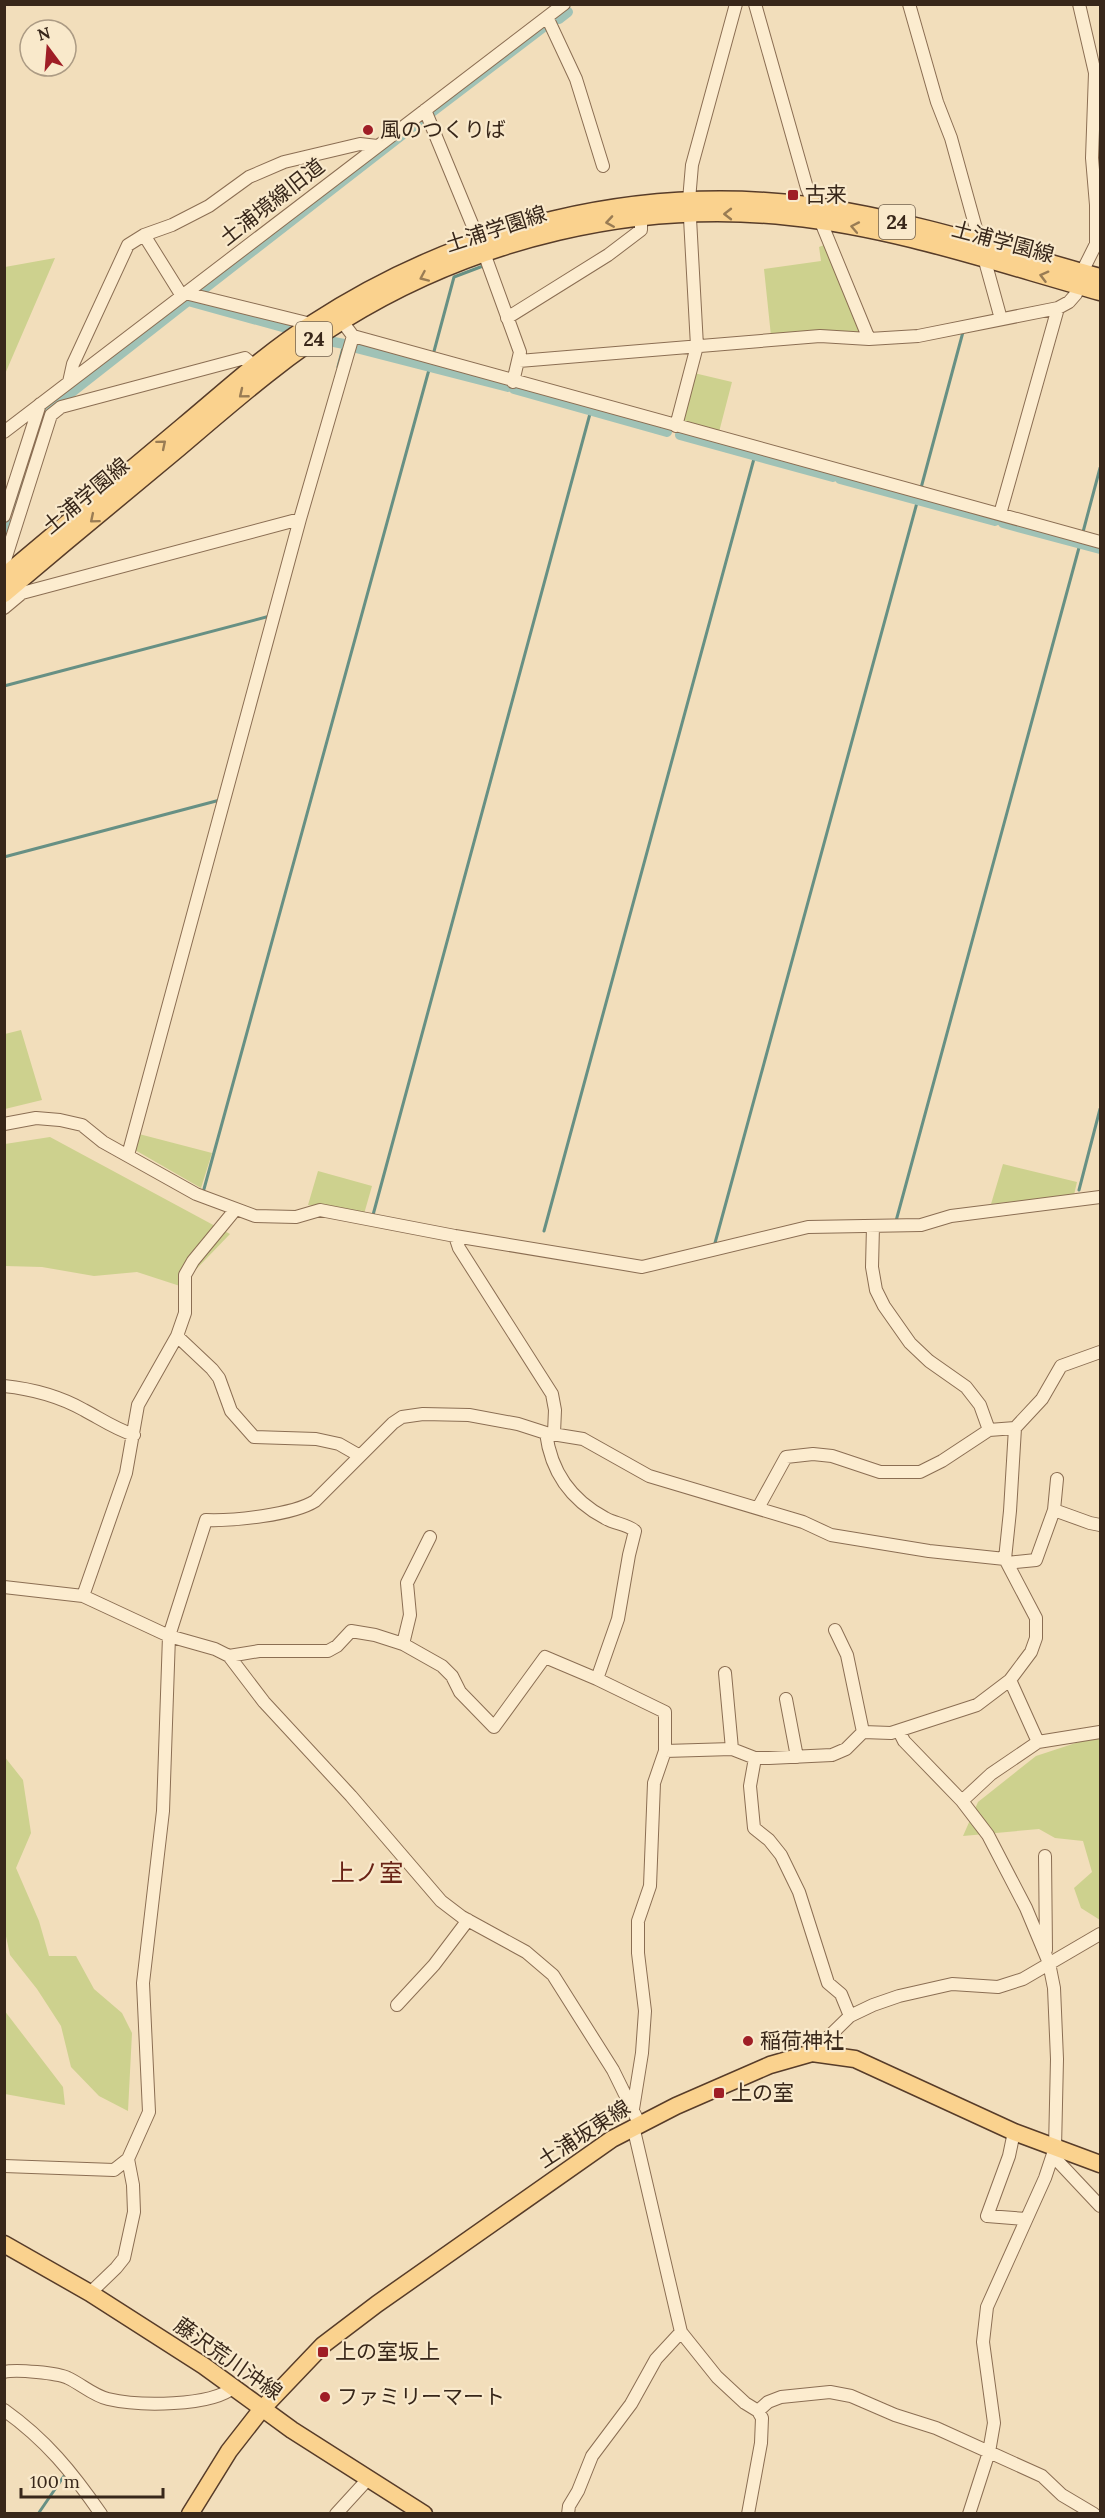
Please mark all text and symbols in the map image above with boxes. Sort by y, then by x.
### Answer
north arrow [18,18,78,78]
text: N [35,22,53,45]
place label: 風のつくりば [380,116,506,143]
marker: 風のつくりば [361,123,375,137]
street label: 土浦境線旧道 [214,152,330,251]
place label: 古来 [805,181,847,208]
marker: 古来 [786,188,800,202]
street label: 土浦学園線 [442,199,550,258]
road number: 24 [879,205,915,239]
one-way arrow [724,208,733,220]
one-way arrow [606,215,616,228]
street label: 土浦学園線 [949,215,1057,268]
one-way arrow [851,221,861,234]
one-way arrow [420,270,431,282]
one-way arrow [1039,271,1050,283]
road number: 24 [296,322,332,356]
one-way arrow [239,386,250,397]
one-way arrow [155,440,166,451]
street label: 土浦学園線 [37,452,135,540]
one-way arrow [90,512,101,523]
district label: 上ノ室 [331,1857,403,1888]
place label: 稲荷神社 [760,2027,844,2054]
marker: 稲荷神社 [741,2034,755,2048]
place label: 上の室 [731,2079,794,2106]
marker: 上の室 [712,2086,726,2100]
street label: 土浦坂東線 [532,2094,635,2173]
street label: 藤沢荒川沖線 [169,2311,288,2406]
place label: 上の室坂上 [335,2338,440,2365]
marker: 上の室坂上 [316,2345,330,2359]
place label: ファミリーマート [337,2383,505,2410]
marker: ファミリーマート [318,2390,332,2404]
scale bar [21,2461,164,2499]
text: 100 m [30,2470,80,2493]

